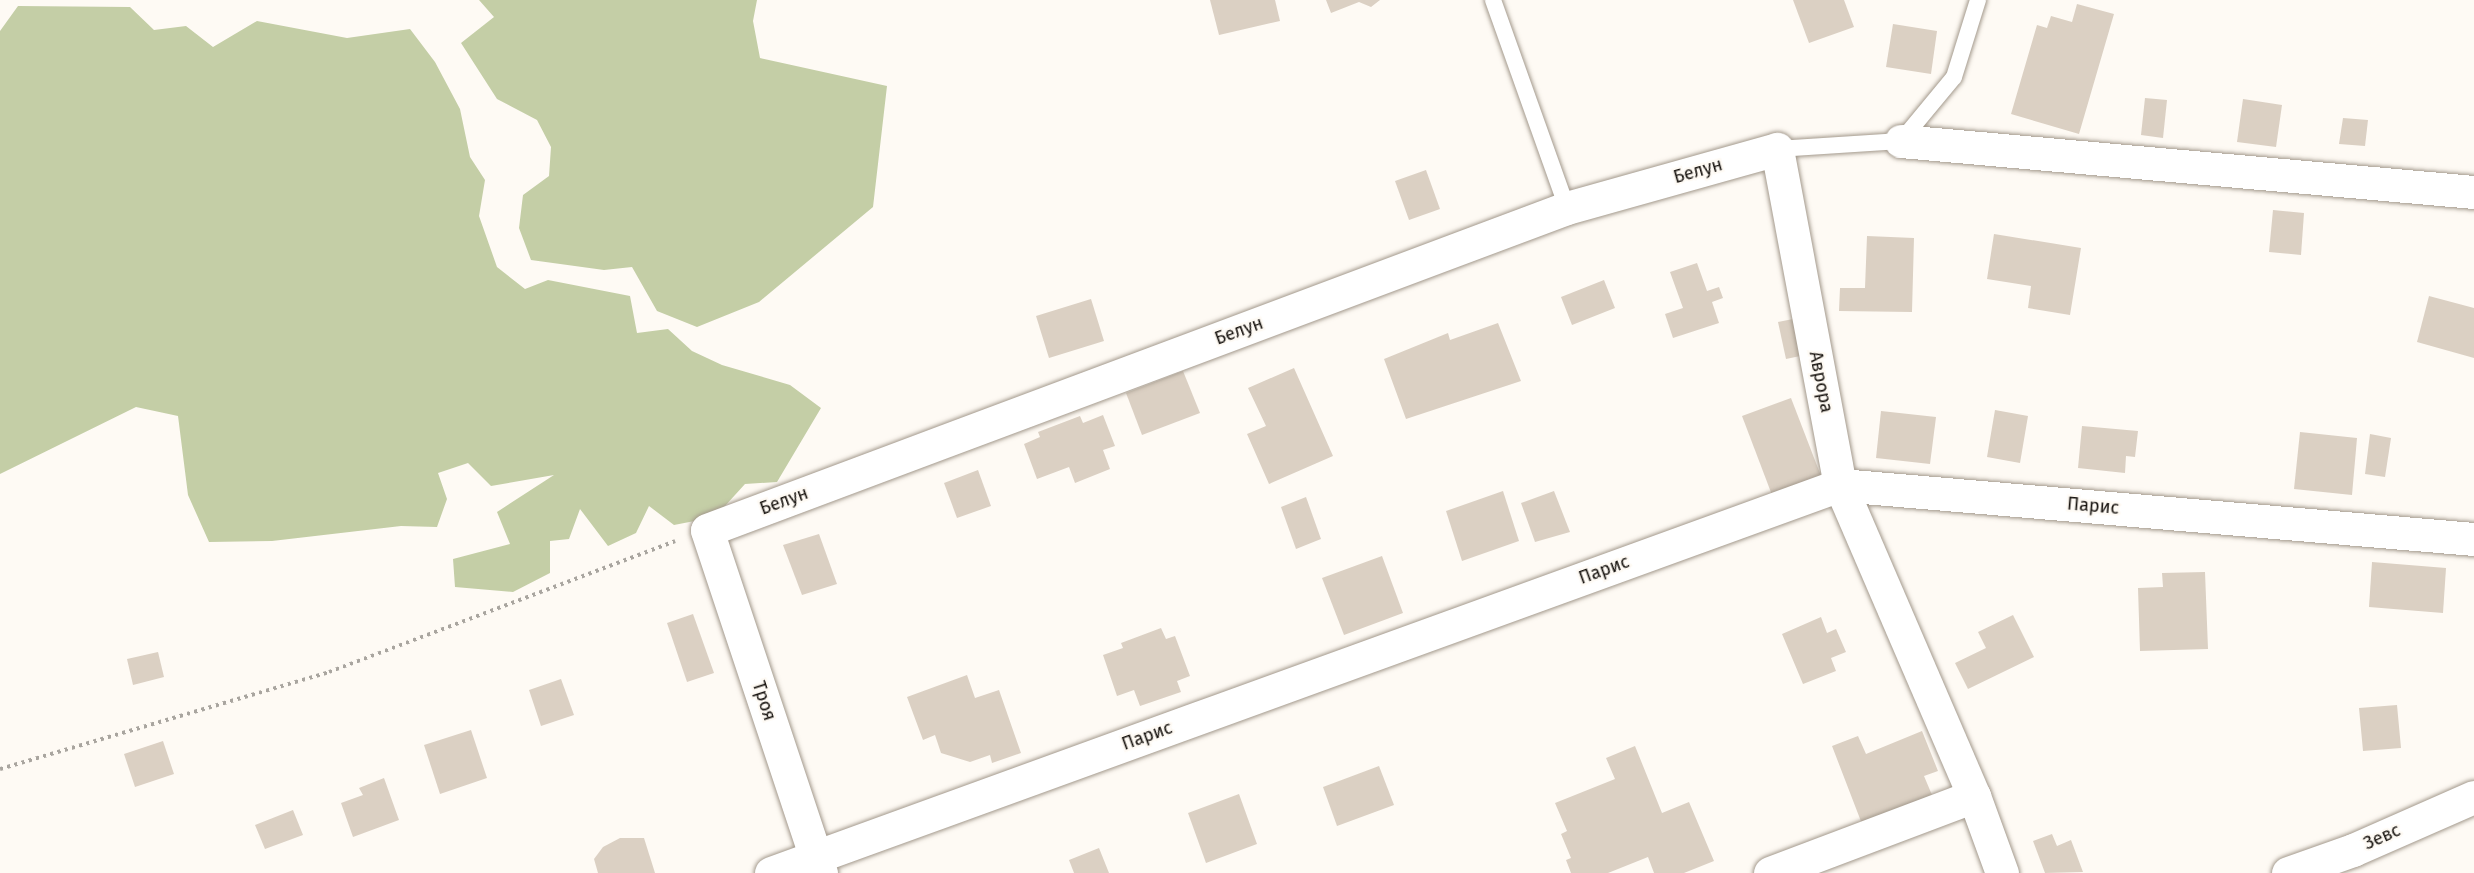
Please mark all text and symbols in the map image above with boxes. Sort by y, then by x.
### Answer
street label: Белун [1671,154,1725,188]
street label: Белун [1212,312,1266,350]
street label: Аврора [1804,350,1838,414]
street label: Белун [757,482,811,520]
street label: Парис [2066,493,2120,519]
street label: Парис [1576,551,1632,589]
street label: Троя [748,679,780,723]
street label: Парис [1119,717,1175,755]
street label: Зевс [2360,819,2404,855]

